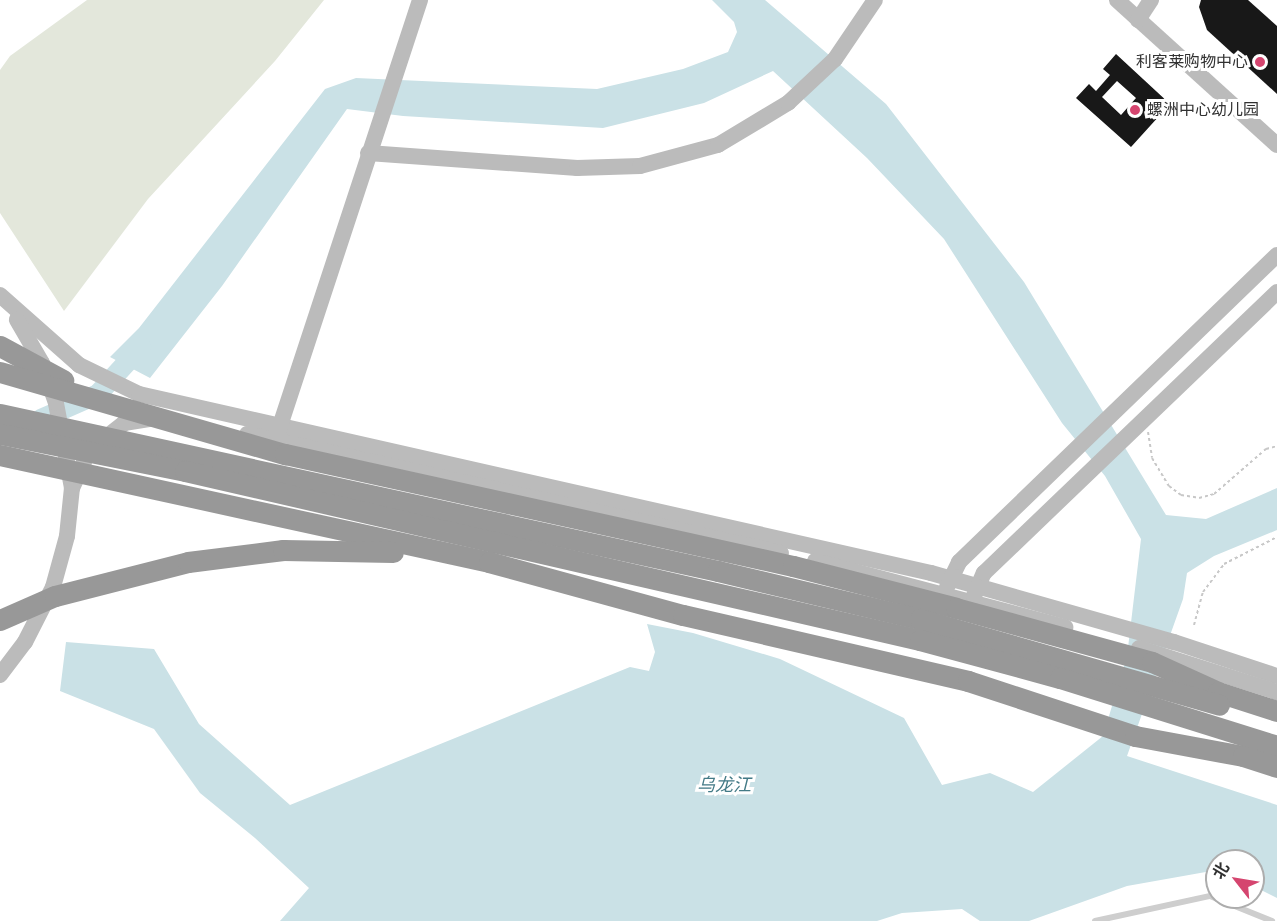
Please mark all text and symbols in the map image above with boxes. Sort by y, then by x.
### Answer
place label: 利客莱购物中心 [1136,52,1248,72]
marker: 利客莱购物中心 [1253,55,1267,69]
place label: 螺洲中心幼儿园 [1147,100,1259,120]
marker: 螺洲中心幼儿园 [1128,103,1142,117]
water label: 乌龙江 [697,774,751,796]
north arrow [1205,849,1265,909]
text: 北 [1209,859,1233,882]

